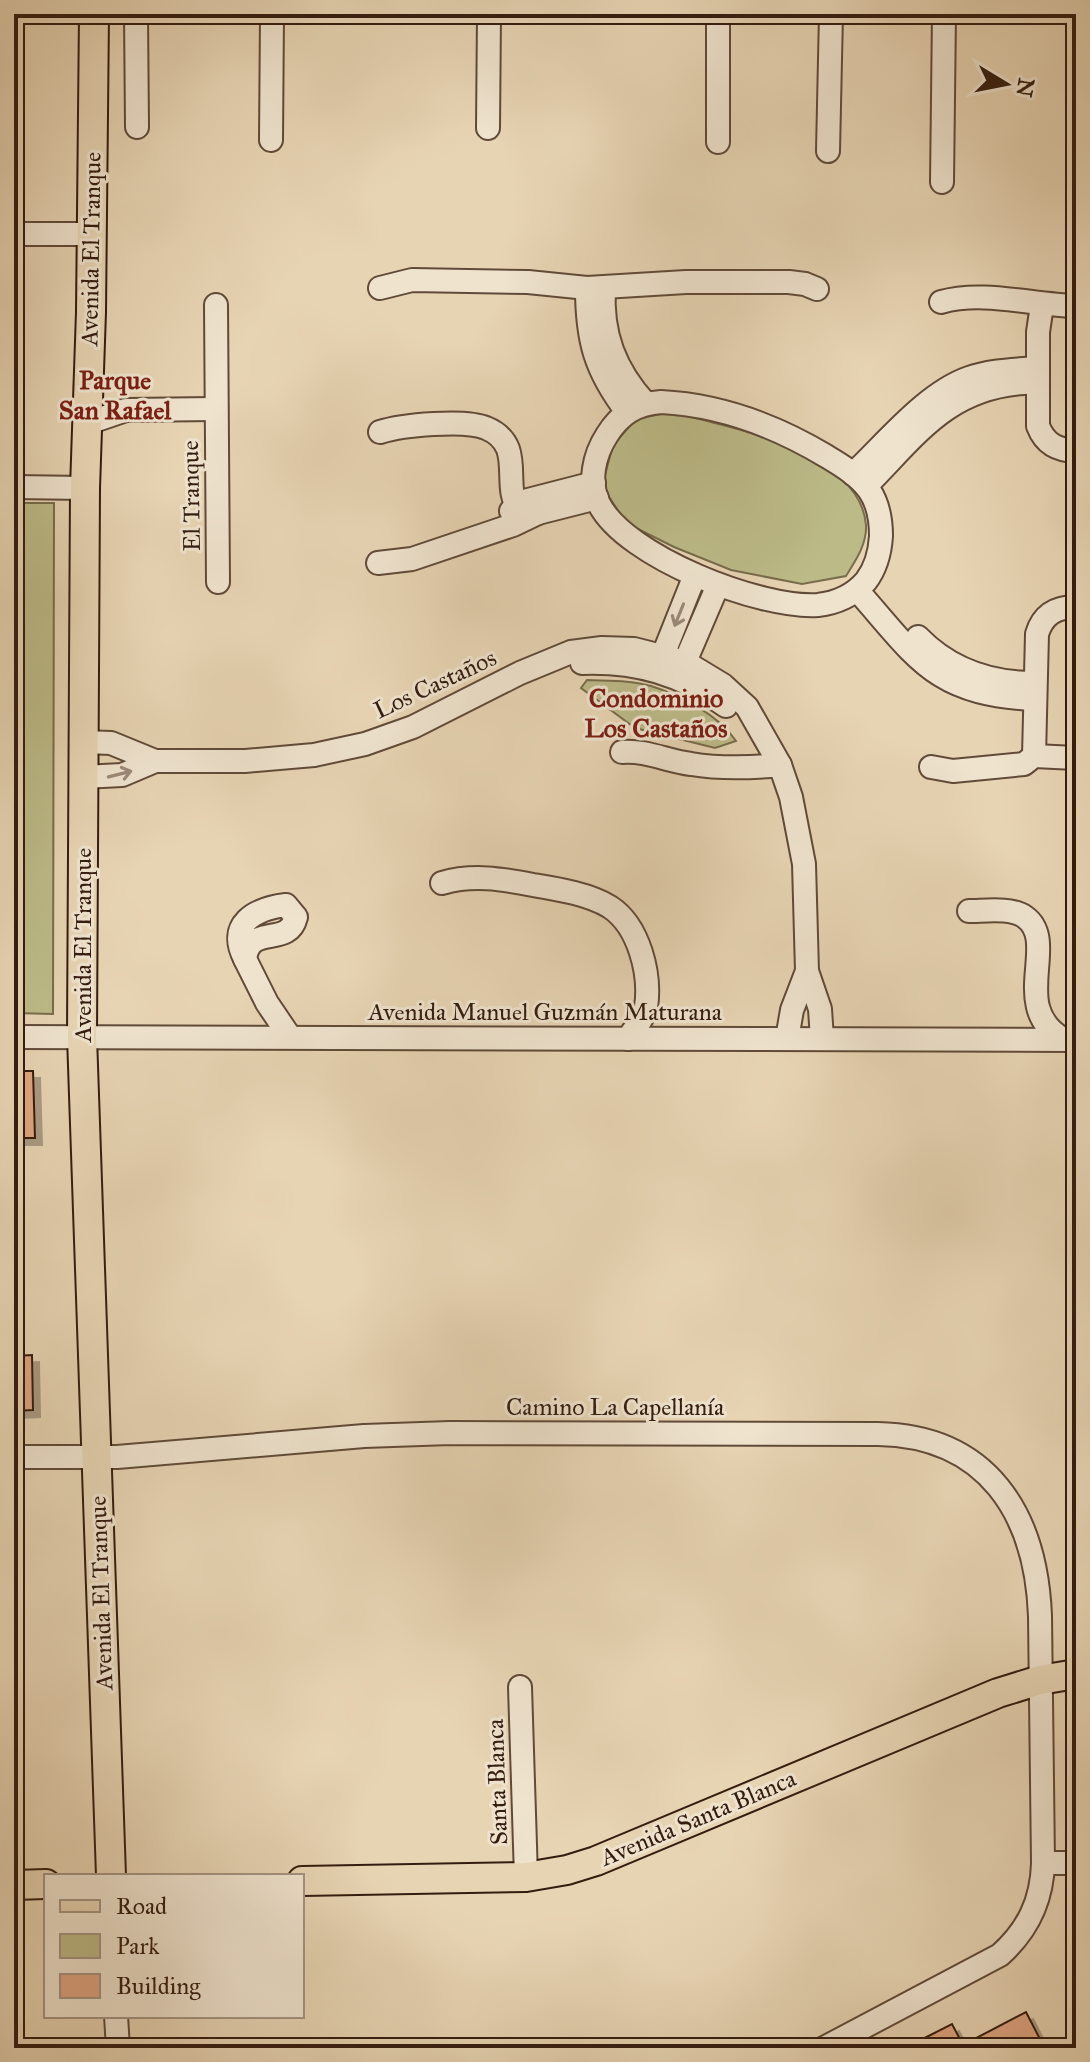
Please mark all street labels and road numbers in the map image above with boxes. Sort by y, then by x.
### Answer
street label: Avenida El Tranque [74,152,108,347]
street label: El Tranque [175,440,207,552]
street label: Los Castaños [369,643,501,725]
street label: Avenida El Tranque [68,848,98,1043]
street label: Avenida Manuel Guzmán Maturana [367,997,723,1027]
street label: Camino La Capellanía [506,1392,725,1422]
street label: Avenida El Tranque [83,1495,119,1692]
street label: Santa Blanca [480,1717,514,1846]
street label: Avenida Santa Blanca [595,1763,801,1873]

